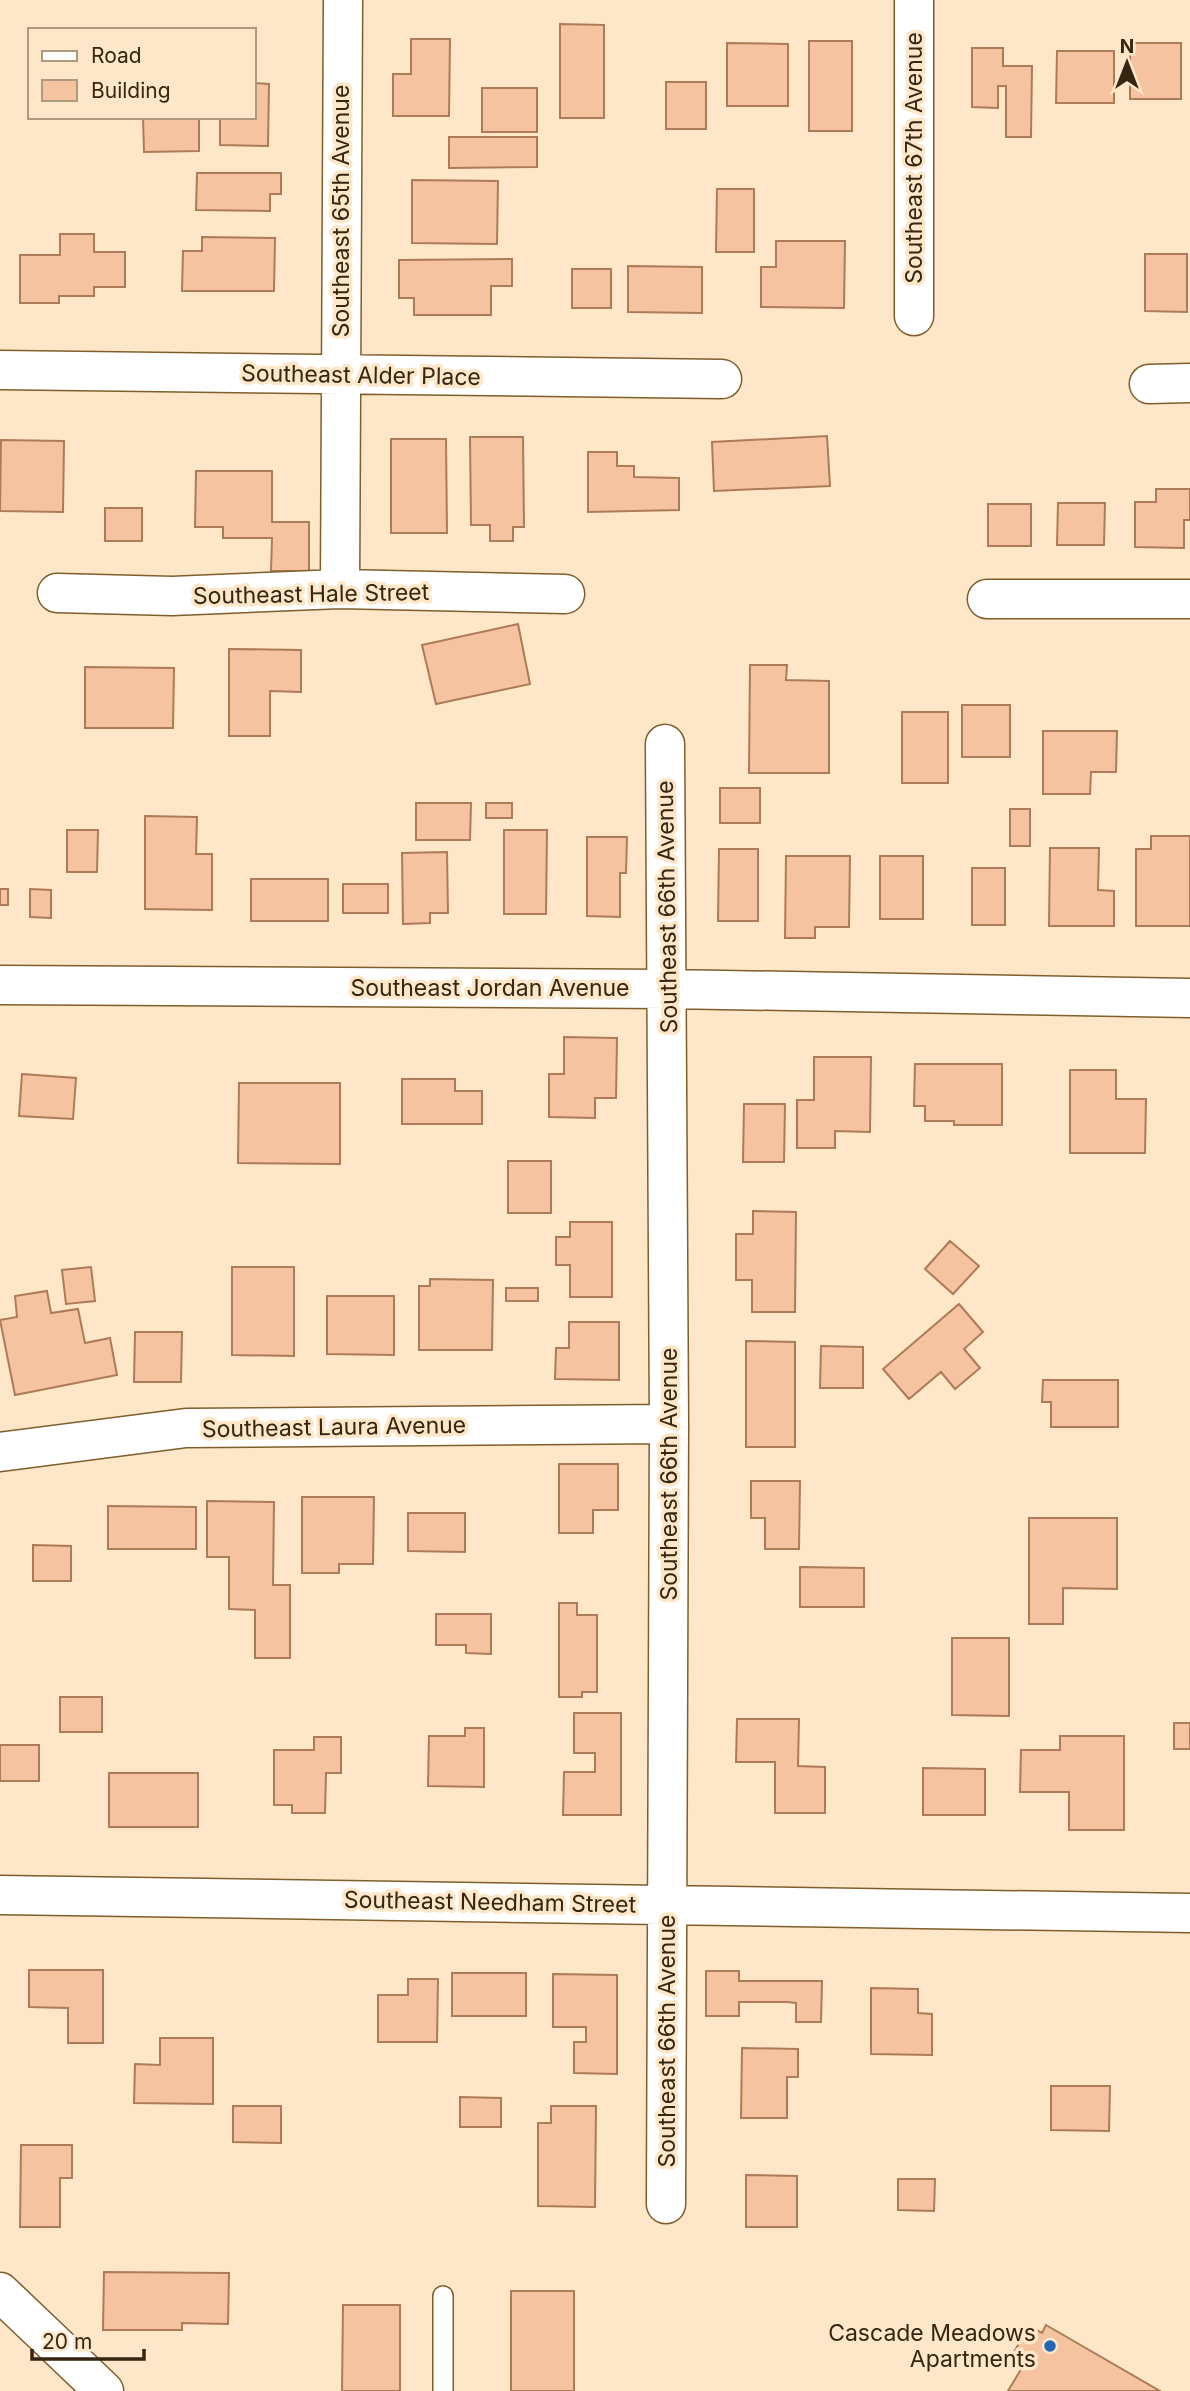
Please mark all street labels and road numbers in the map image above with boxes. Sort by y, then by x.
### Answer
street label: Southeast 67th Avenue [900,32,928,284]
street label: Southeast 65th Avenue [327,85,355,337]
street label: Southeast Alder Place [241,359,481,391]
street label: Southeast Hale Street [193,578,430,610]
street label: Southeast 66th Avenue [651,780,683,1034]
street label: Southeast Jordan Avenue [351,974,630,1002]
street label: Southeast 66th Avenue [655,1348,683,1600]
street label: Southeast Laura Avenue [202,1411,466,1443]
street label: Southeast Needham Street [344,1885,637,1919]
street label: Southeast 66th Avenue [653,1915,681,2167]

